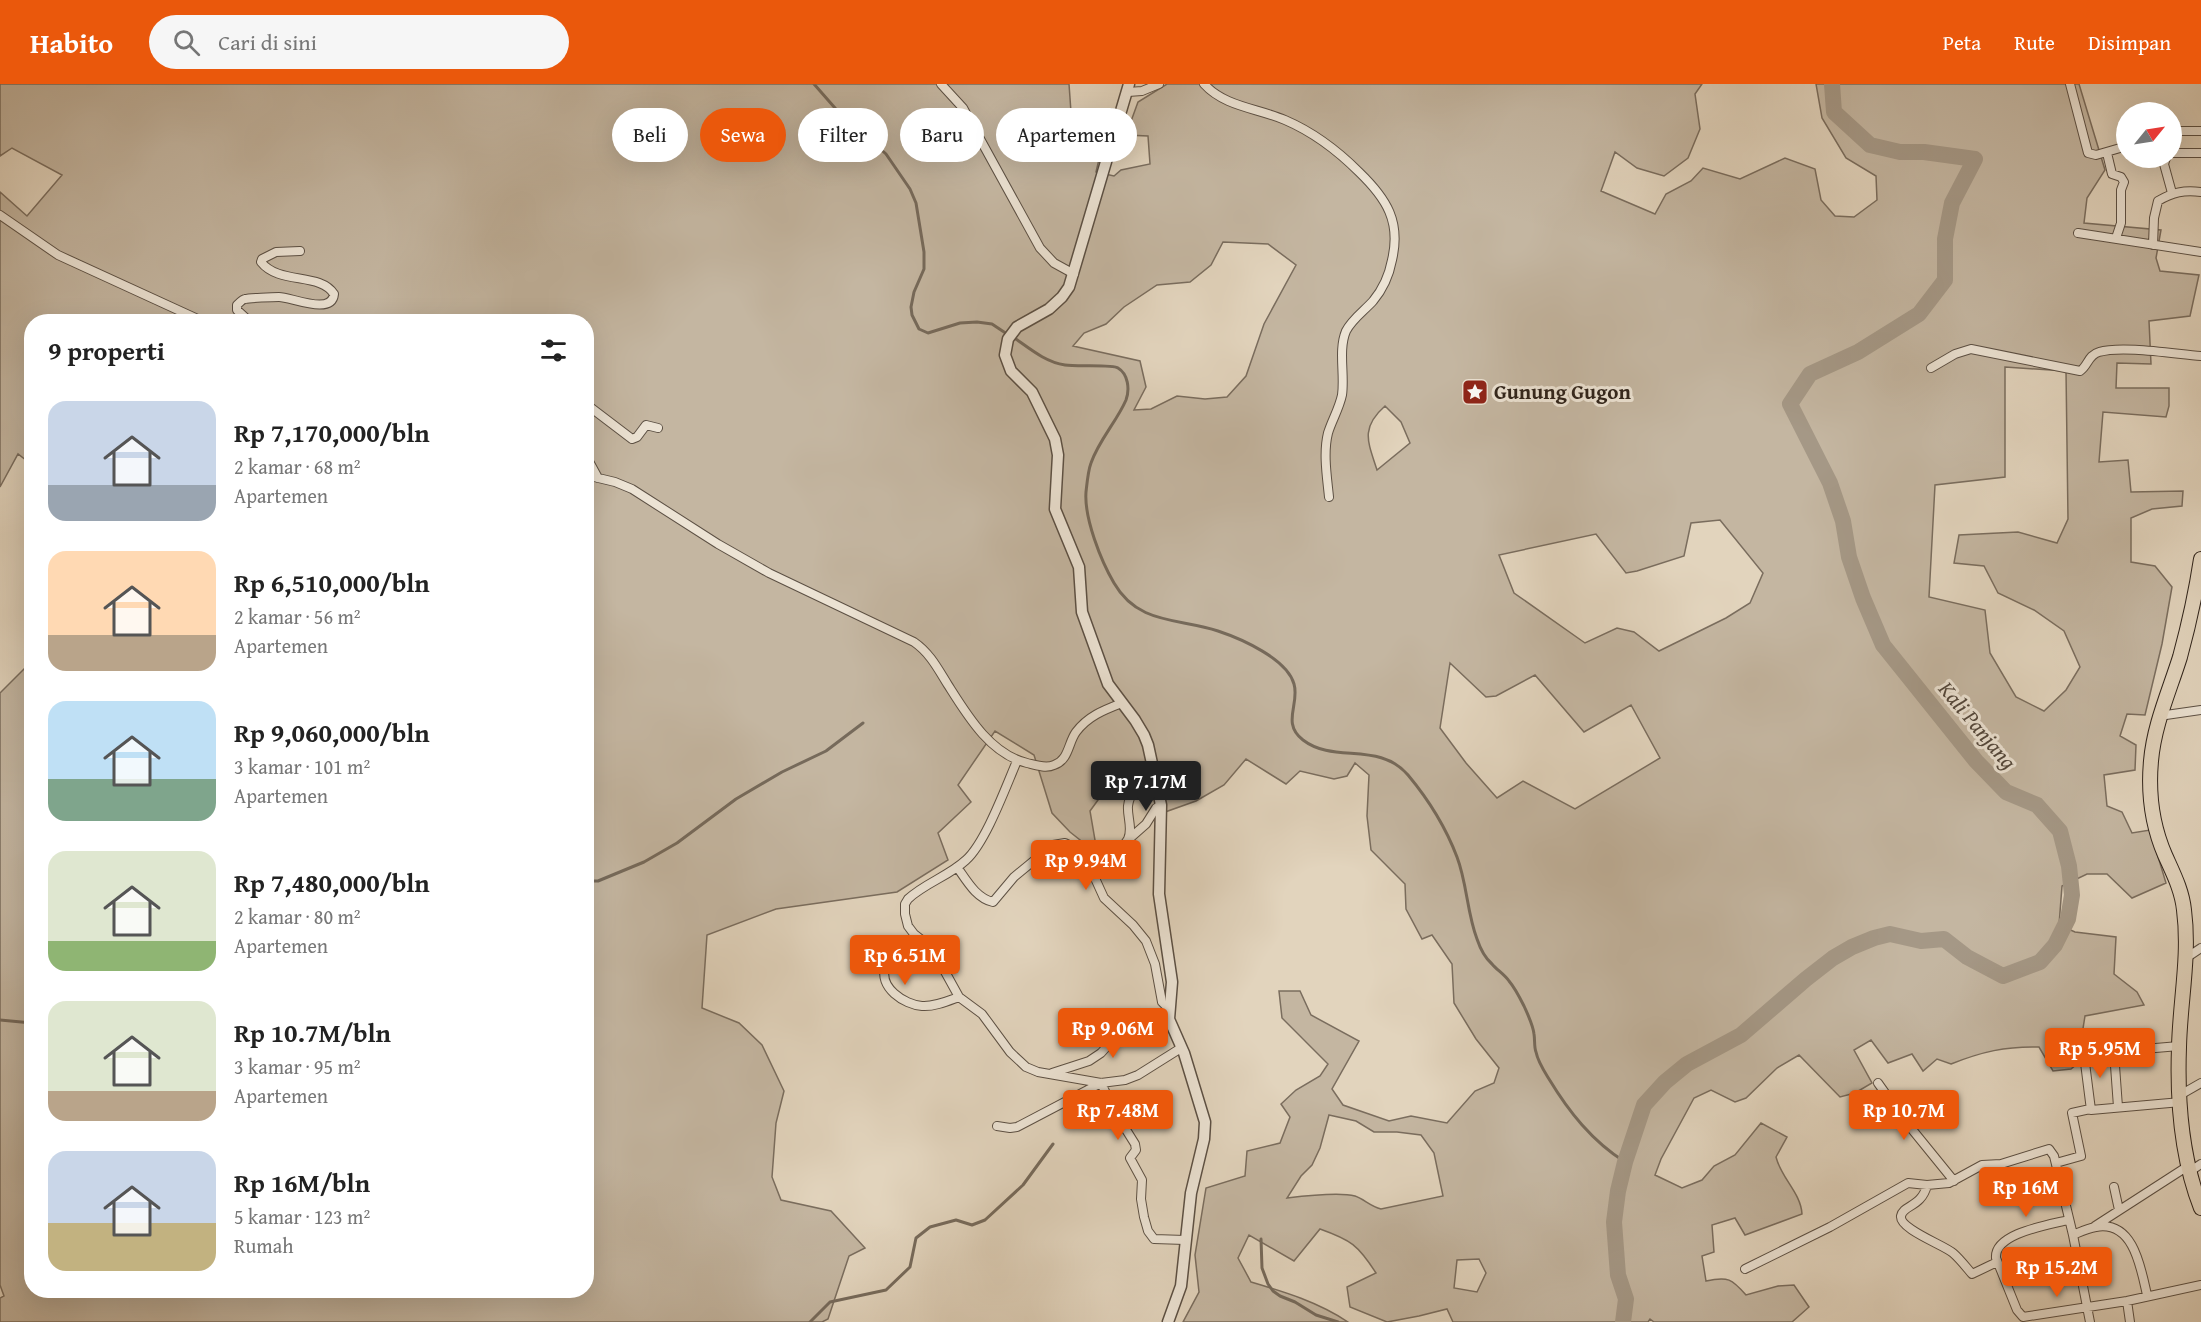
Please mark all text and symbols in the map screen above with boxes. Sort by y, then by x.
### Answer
search box [149,15,569,69]
text: Habito [30,22,113,63]
icon: search [170,26,203,59]
text: Cari di sini [218,26,317,58]
text: Peta [1943,27,1981,58]
text: Rute [2014,27,2055,58]
text: Disimpan [2088,27,2171,58]
north arrow [2116,102,2182,168]
map controls [2116,102,2182,168]
chip: Beli [612,108,688,162]
chip: Sewa [700,108,786,162]
chip: Filter [798,108,888,162]
chip: Baru [900,108,984,162]
chip: Apartemen [996,108,1137,162]
text: 9 properti [48,331,165,370]
icon: filters [537,334,570,367]
place label: Gunung Gugon [1494,376,1631,407]
place icon: Gunung Gugon [1460,377,1490,407]
text: Rp 7,170,000/bln [234,413,430,452]
icon: home [96,425,168,497]
text: 2 kamar · 68 m² [234,452,361,481]
text: Apartemen [234,481,328,510]
text: Rp 6,510,000/bln [234,563,430,602]
icon: home [96,575,168,647]
text: 2 kamar · 56 m² [234,602,361,631]
text: Apartemen [234,631,328,660]
water label: Kali Panjang [1931,673,2025,776]
text: Rp 9,060,000/bln [234,713,430,752]
icon: home [96,725,168,797]
text: 3 kamar · 101 m² [234,752,370,781]
pin: Rp 7.17M [1084,761,1208,812]
text: Rp 7.17M [1105,766,1187,795]
text: Apartemen [234,781,328,810]
pin: Rp 9.94M [1024,840,1148,891]
text: Rp 9.94M [1045,845,1127,874]
text: Rp 7,480,000/bln [234,863,430,902]
icon: home [96,875,168,947]
text: 2 kamar · 80 m² [234,902,361,931]
text: Apartemen [234,931,328,960]
pin: Rp 6.51M [843,935,967,986]
text: Rp 6.51M [864,940,946,969]
pin: Rp 9.06M [1051,1008,1175,1059]
text: Rp 10.7M/bln [234,1013,391,1052]
text: Rp 9.06M [1072,1013,1154,1042]
icon: home [96,1025,168,1097]
pin: Rp 5.95M [2038,1028,2162,1079]
text: Rp 5.95M [2059,1033,2141,1062]
text: 3 kamar · 95 m² [234,1052,361,1081]
text: Apartemen [234,1081,328,1110]
pin: Rp 7.48M [1056,1090,1180,1141]
pin: Rp 10.7M [1842,1090,1966,1141]
text: Rp 7.48M [1077,1095,1159,1124]
text: Rp 10.7M [1863,1095,1945,1124]
text: Rp 16M/bln [234,1163,370,1202]
pin: Rp 16M [1977,1167,2075,1218]
text: Rp 16M [1993,1172,2059,1201]
icon: home [96,1175,168,1247]
text: 5 kamar · 123 m² [234,1202,370,1231]
text: Rumah [234,1231,293,1260]
pin: Rp 15.2M [1995,1247,2119,1298]
text: Rp 15.2M [2016,1252,2098,1281]

